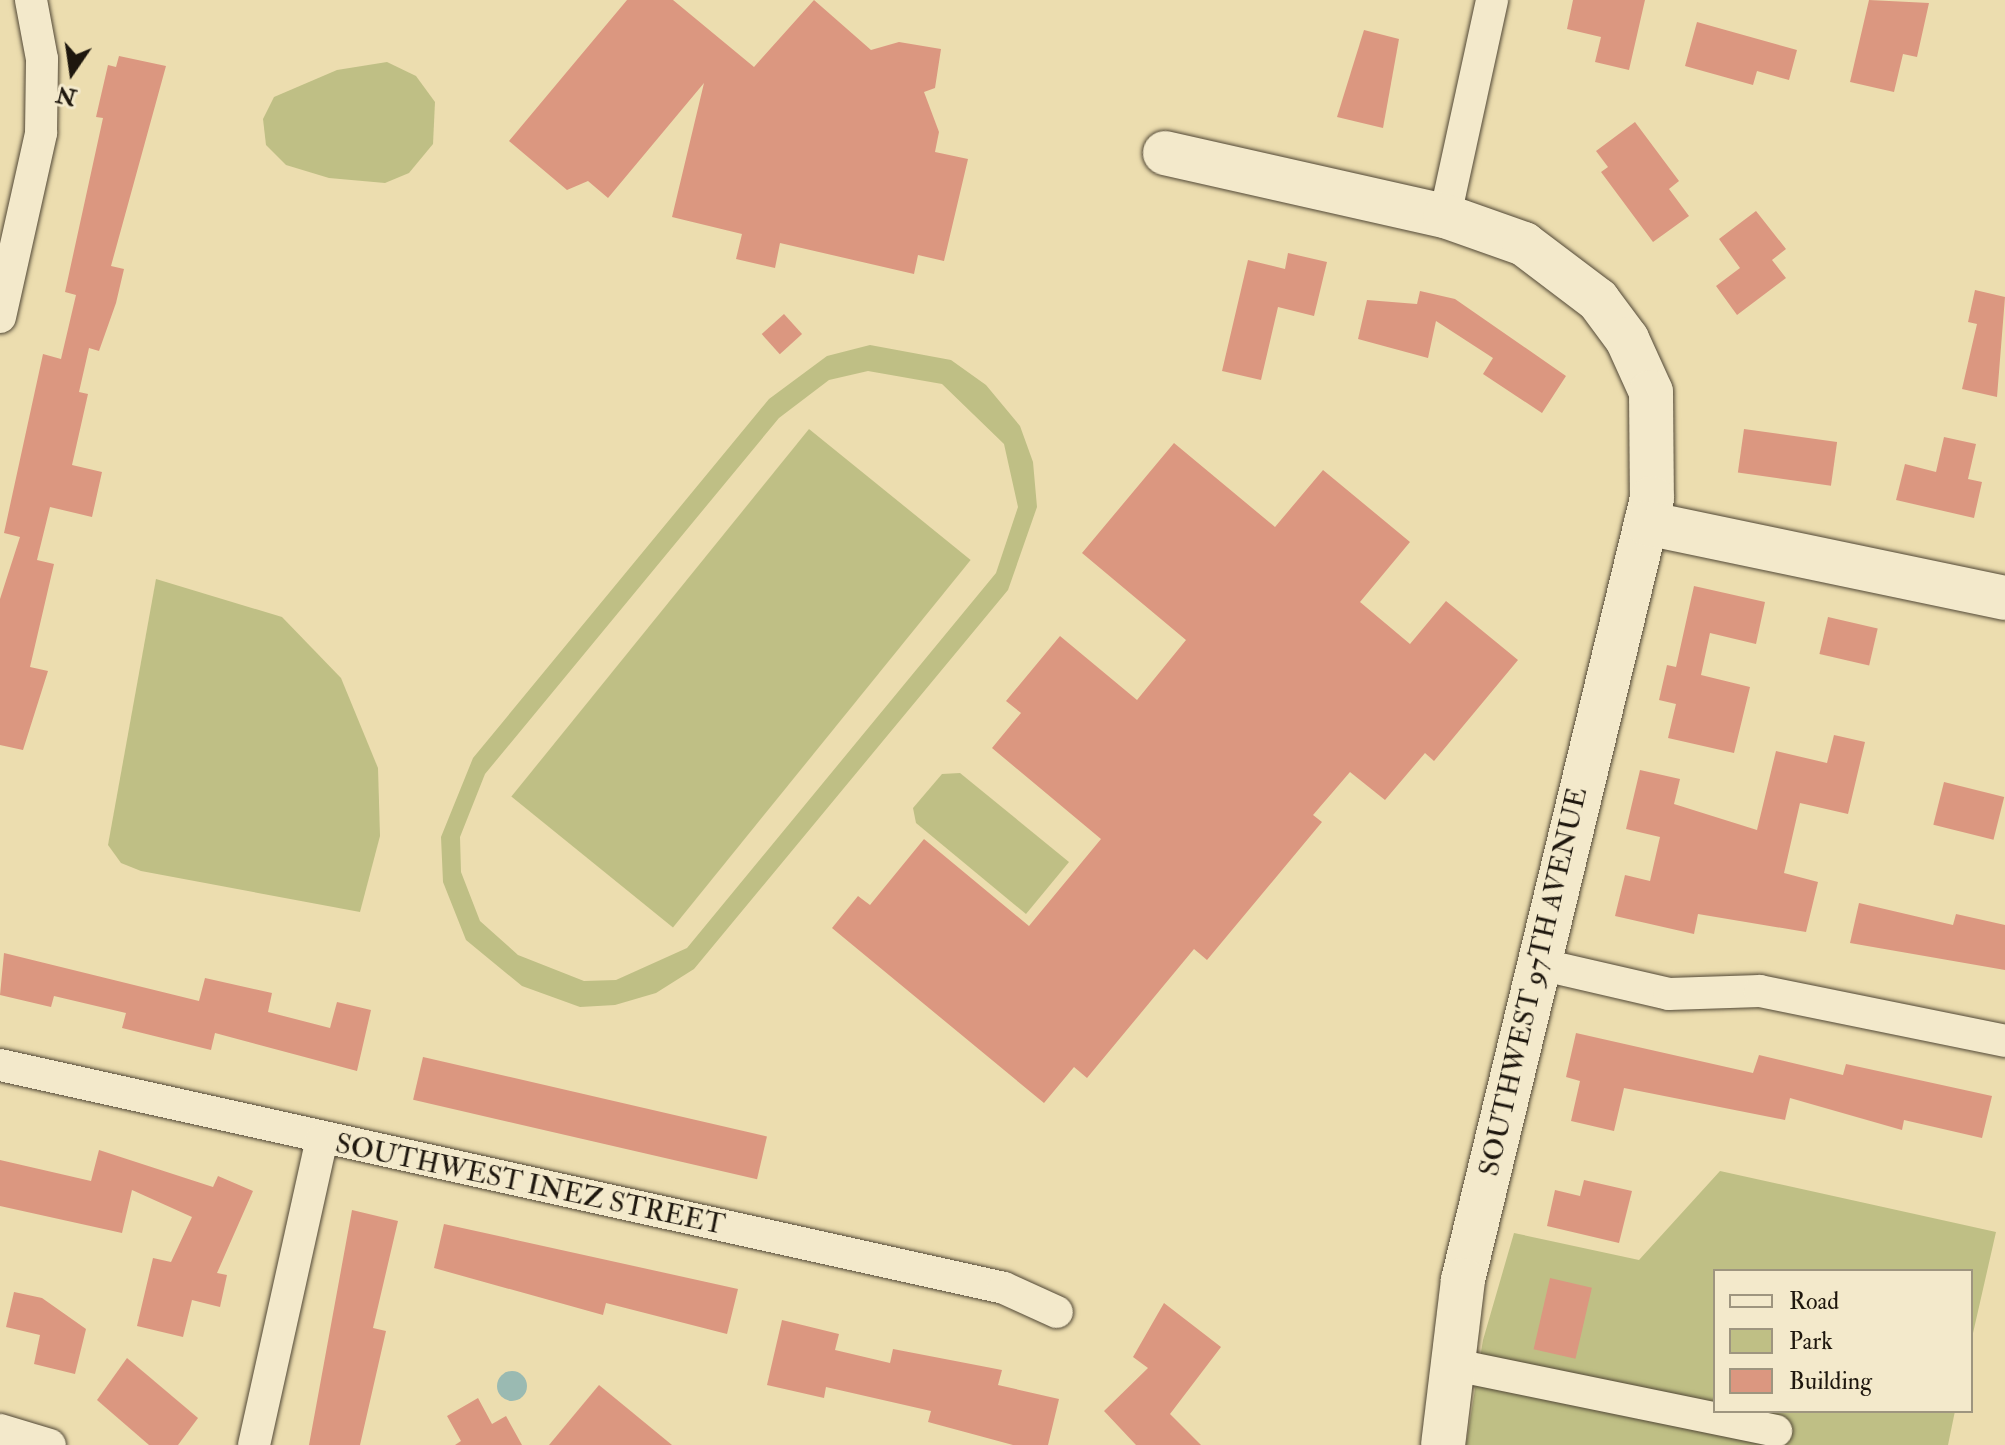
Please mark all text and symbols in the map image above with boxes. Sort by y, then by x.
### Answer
north arrow [32,32,112,112]
text: N [54,80,79,111]
street label: SOUTHWEST 97TH AVENUE [1473,784,1595,1180]
street label: SOUTHWEST INEZ STREET [332,1127,728,1243]
legend [1713,1269,1973,1413]
text: Road [1789,1286,1839,1317]
text: Park [1789,1326,1833,1357]
text: Building [1789,1366,1872,1397]

